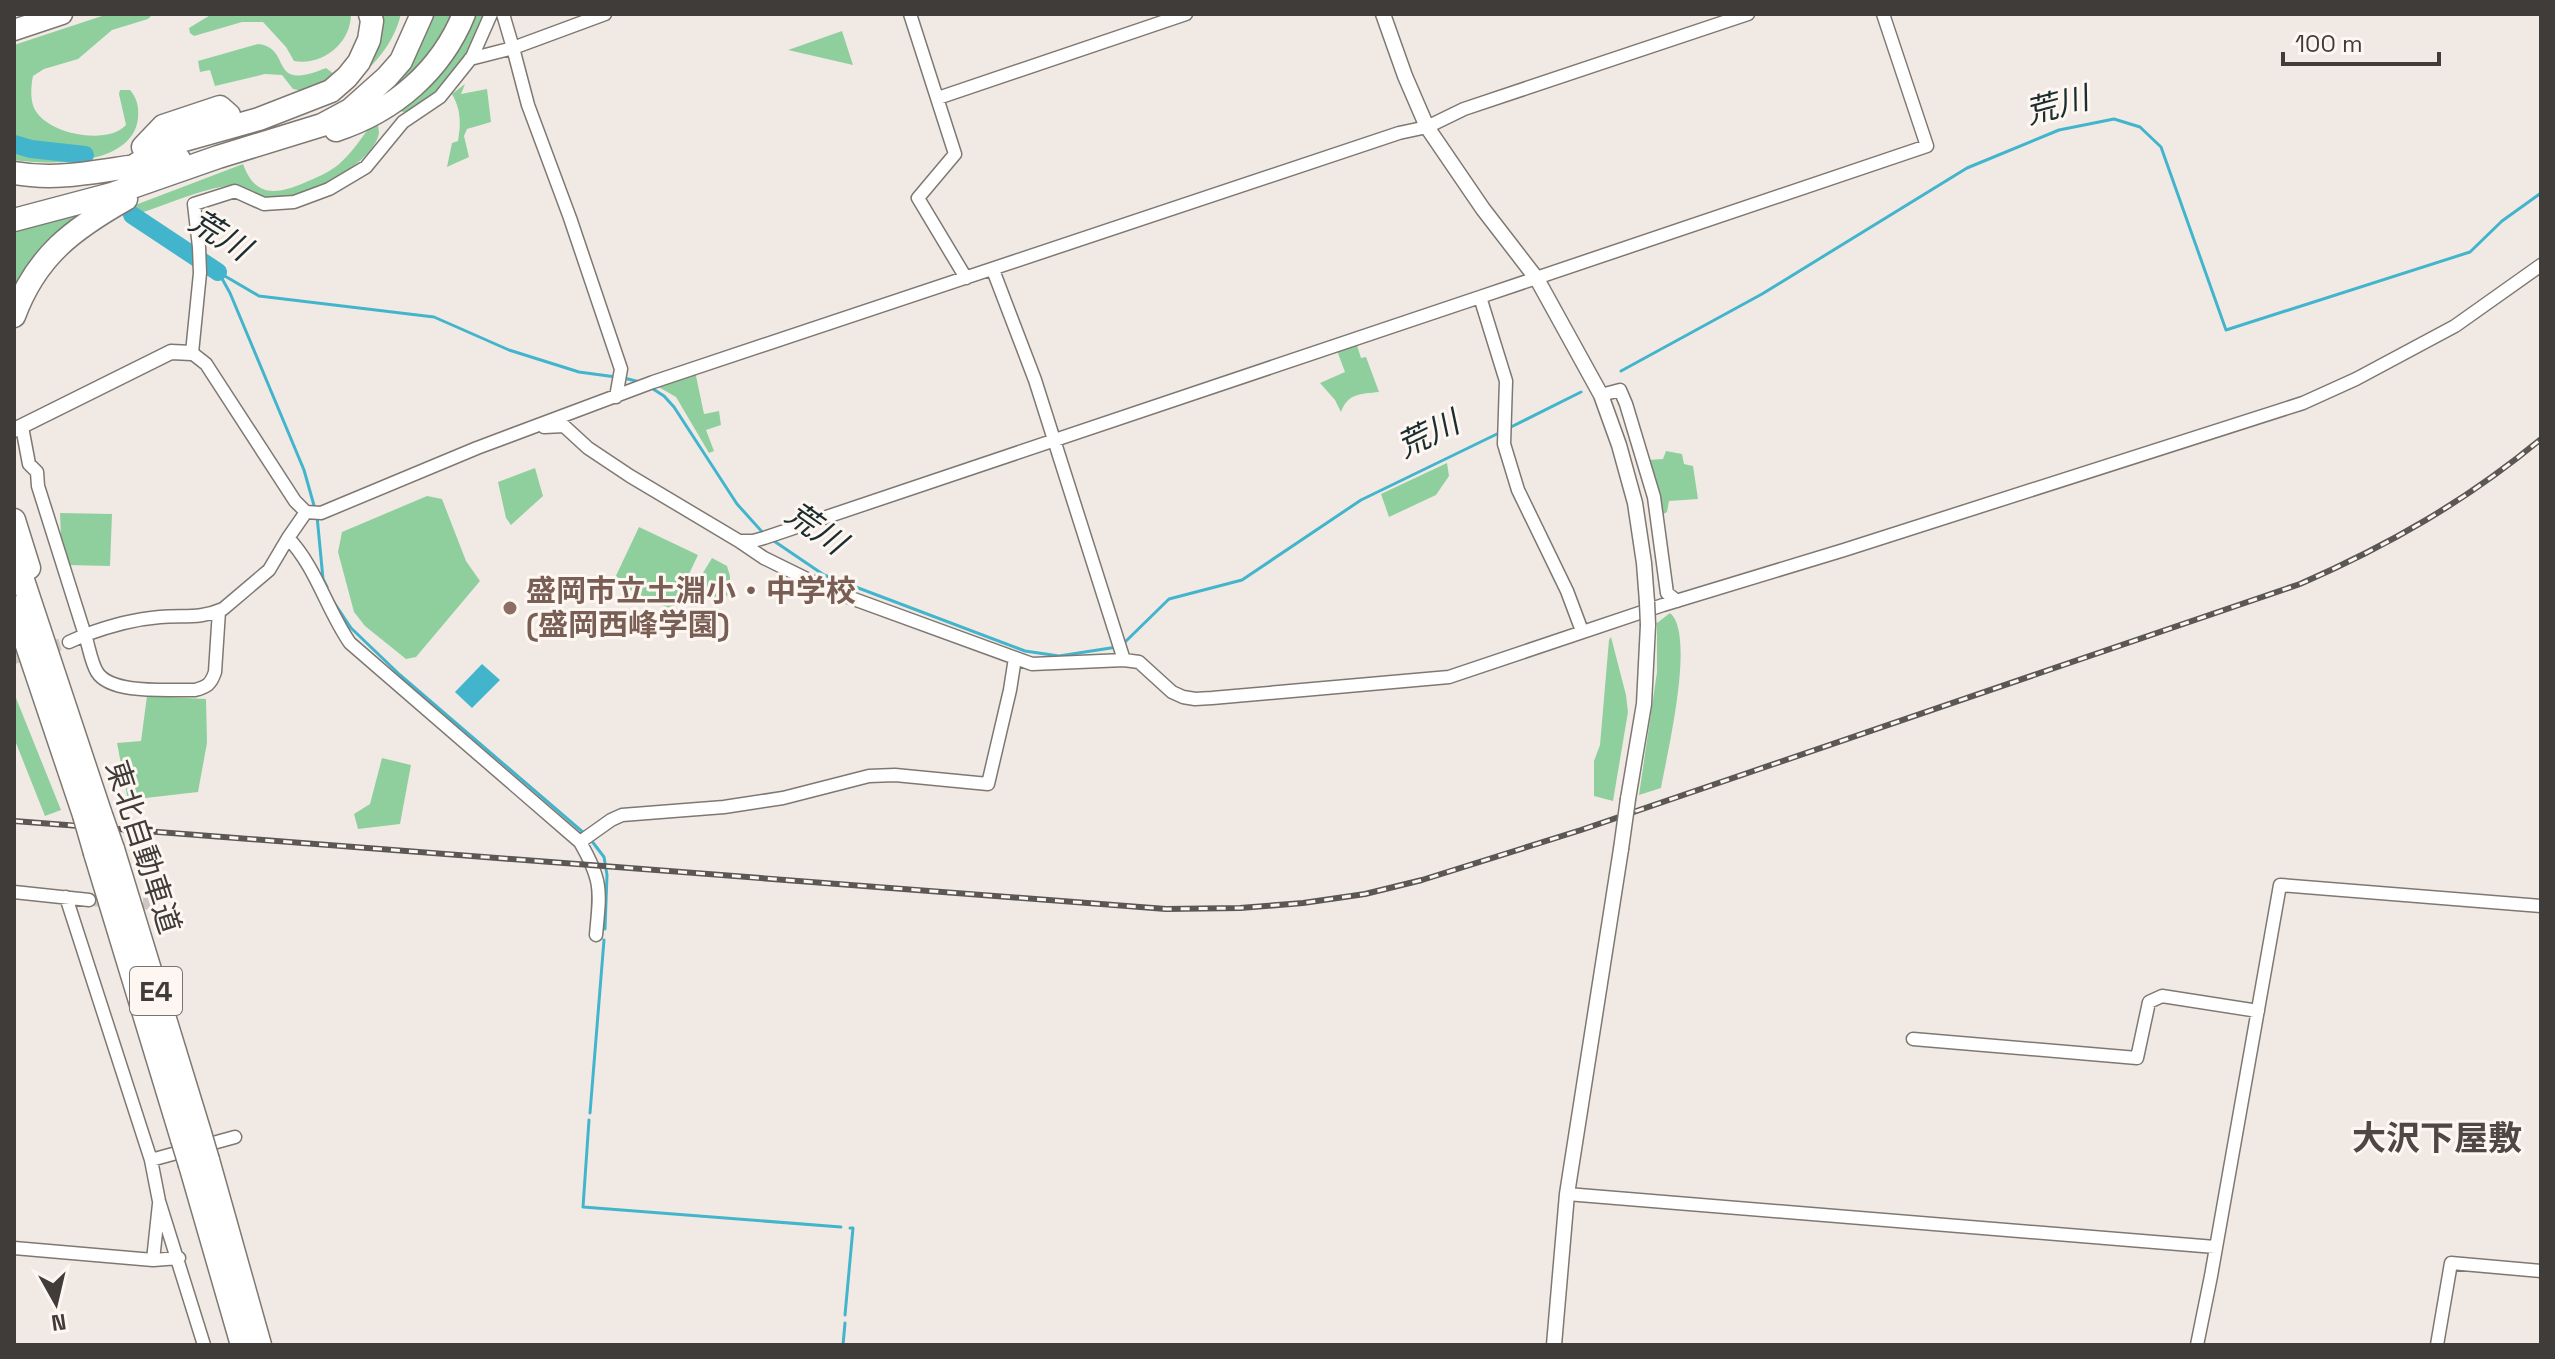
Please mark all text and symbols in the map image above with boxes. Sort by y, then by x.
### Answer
scale bar [2283,16,2439,66]
text: 100 m [2295,28,2363,59]
water label: 荒川 [2021,77,2096,133]
water label: 荒川 [182,201,260,271]
water label: 荒川 [1390,401,1468,466]
water label: 荒川 [778,493,856,564]
place label: 盛岡市立土淵小・中学校 (盛岡西峰学園) [526,571,856,644]
marker: 盛岡市立土淵小・中学校 (盛岡西峰学園) [501,599,519,617]
street label: 東北自動車道 [97,755,190,938]
road number: E4 [130,967,182,1015]
district label: 大沢下屋敷 [2352,1117,2522,1160]
north arrow [16,1263,96,1343]
text: N [50,1308,68,1338]

